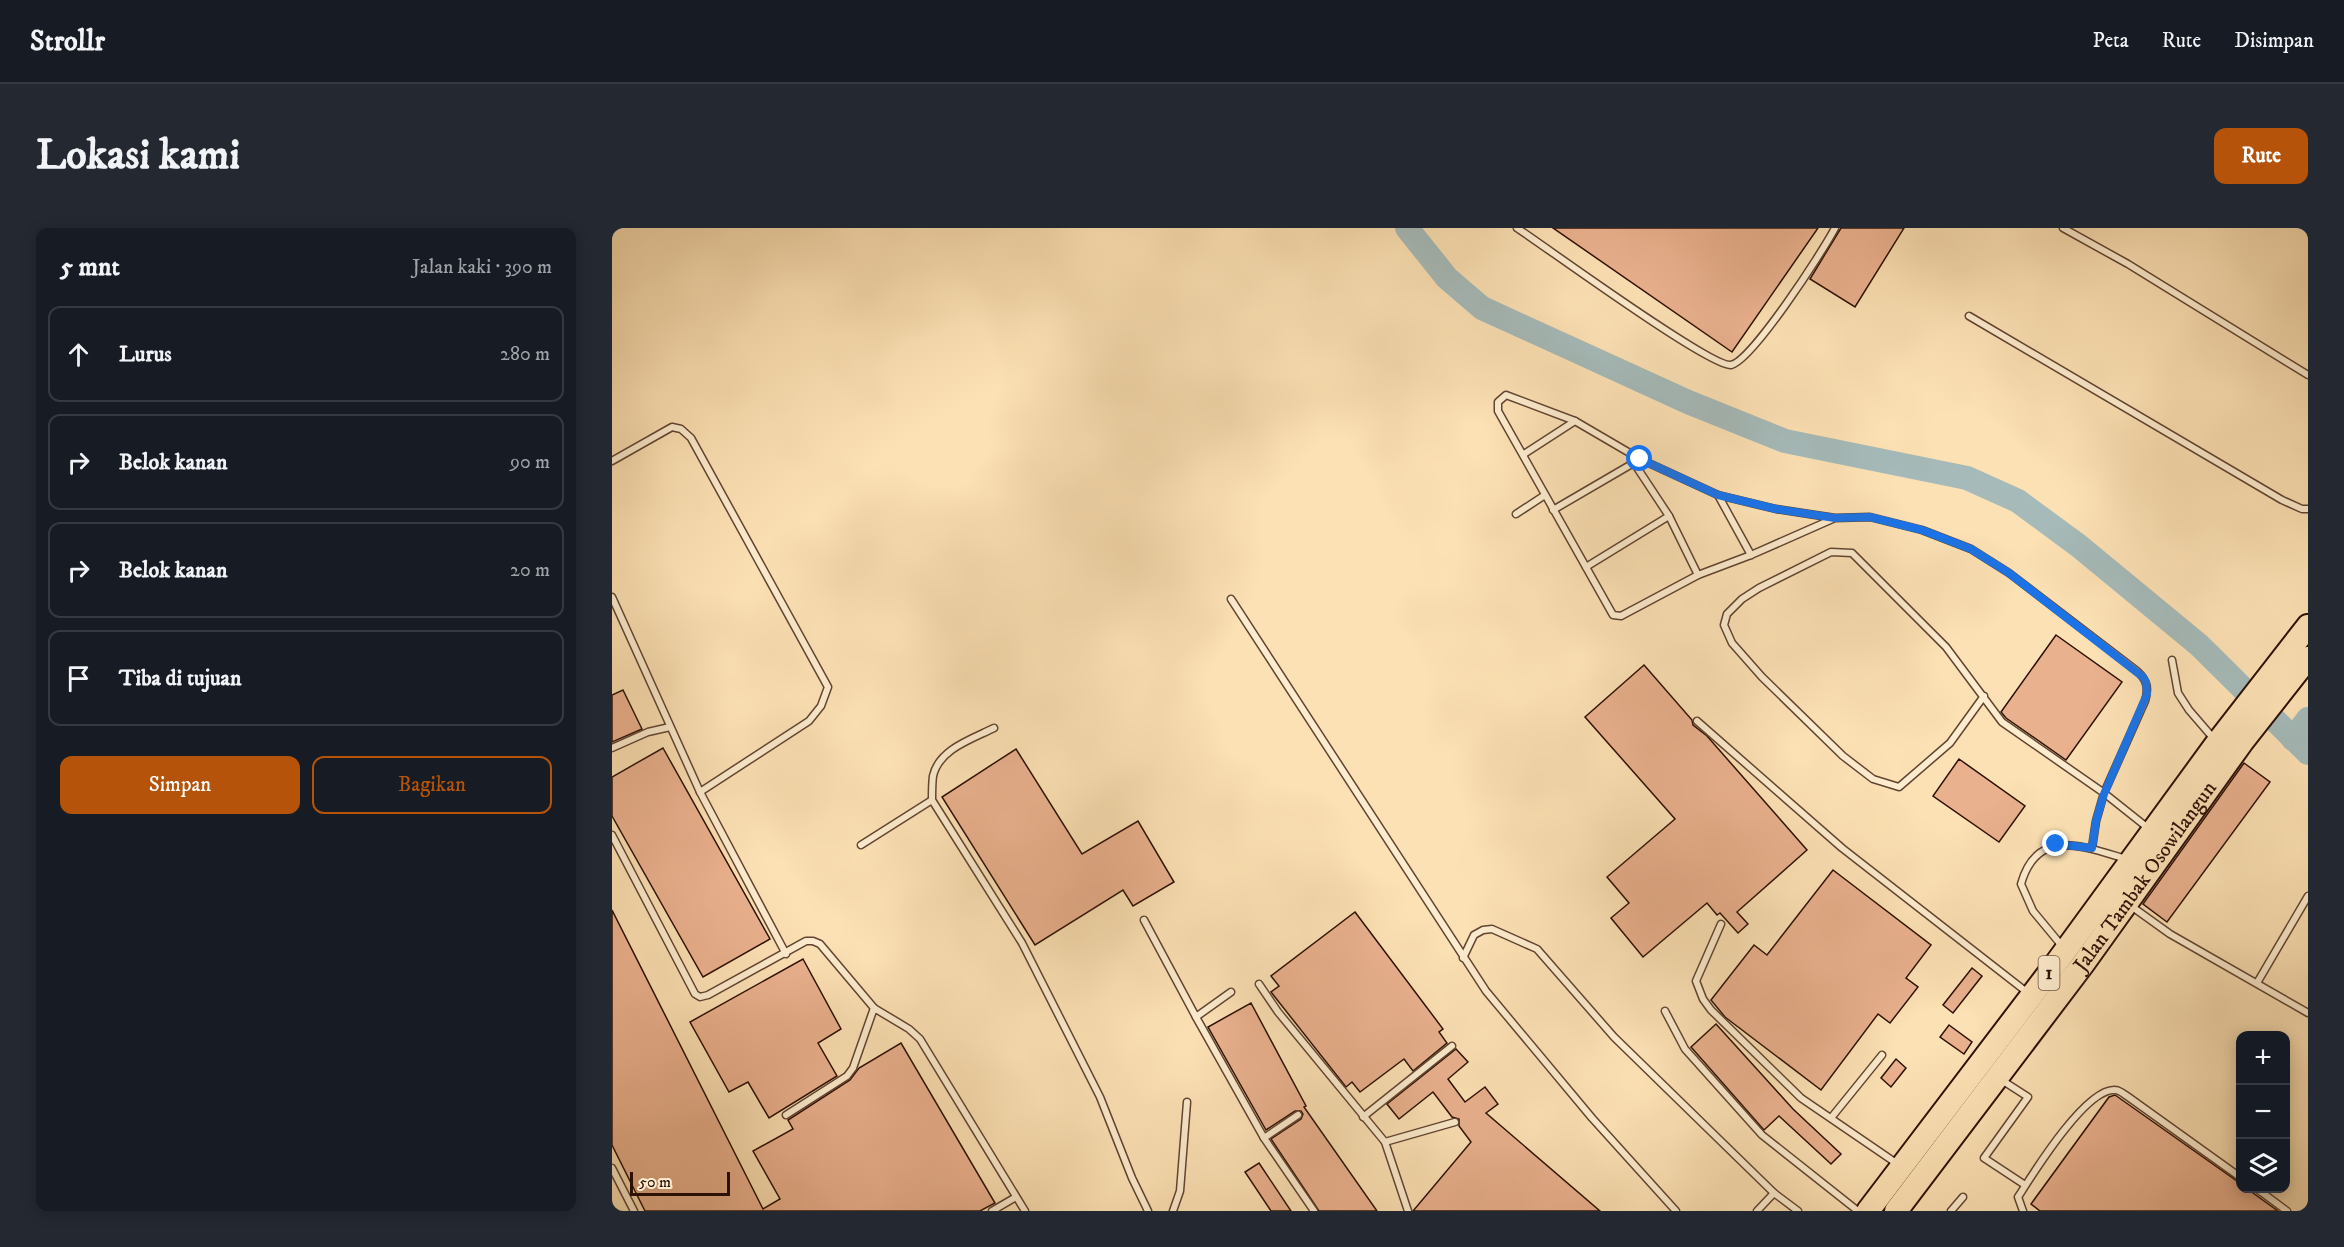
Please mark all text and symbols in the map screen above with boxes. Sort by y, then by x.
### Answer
text: Strollr [30,24,105,59]
text: Peta [2093,28,2129,54]
text: Rute [2162,28,2201,54]
text: Disimpan [2234,28,2314,54]
button: Rute [2214,128,2308,184]
text: Lokasi kami [36,130,240,182]
text: 5 mnt [60,251,120,284]
text: Jalan kaki · 390 m [412,255,552,280]
icon: ahead [62,338,95,371]
text: Lurus [119,341,172,368]
text: 280 m [500,342,550,367]
route start [1626,445,1652,471]
icon: right [62,446,95,479]
text: Belok kanan [119,449,227,476]
text: 90 m [510,450,550,475]
icon: right [62,554,95,587]
text: Belok kanan [119,557,227,584]
text: 20 m [510,558,550,583]
icon: arrive [62,662,95,695]
text: Tiba di tujuan [119,665,241,692]
button: Simpan [60,756,300,814]
button: Bagikan [312,756,552,814]
street label: Jalan Tambak Osowilangun [2067,776,2223,979]
route end [2042,830,2068,856]
road number: 1 [2038,956,2060,990]
map controls [2236,1031,2290,1193]
button: + [2236,1031,2290,1085]
button: − [2236,1085,2290,1139]
button: layers [2236,1139,2290,1193]
scale bar [630,1169,730,1196]
text: 50 m [639,1172,671,1192]

